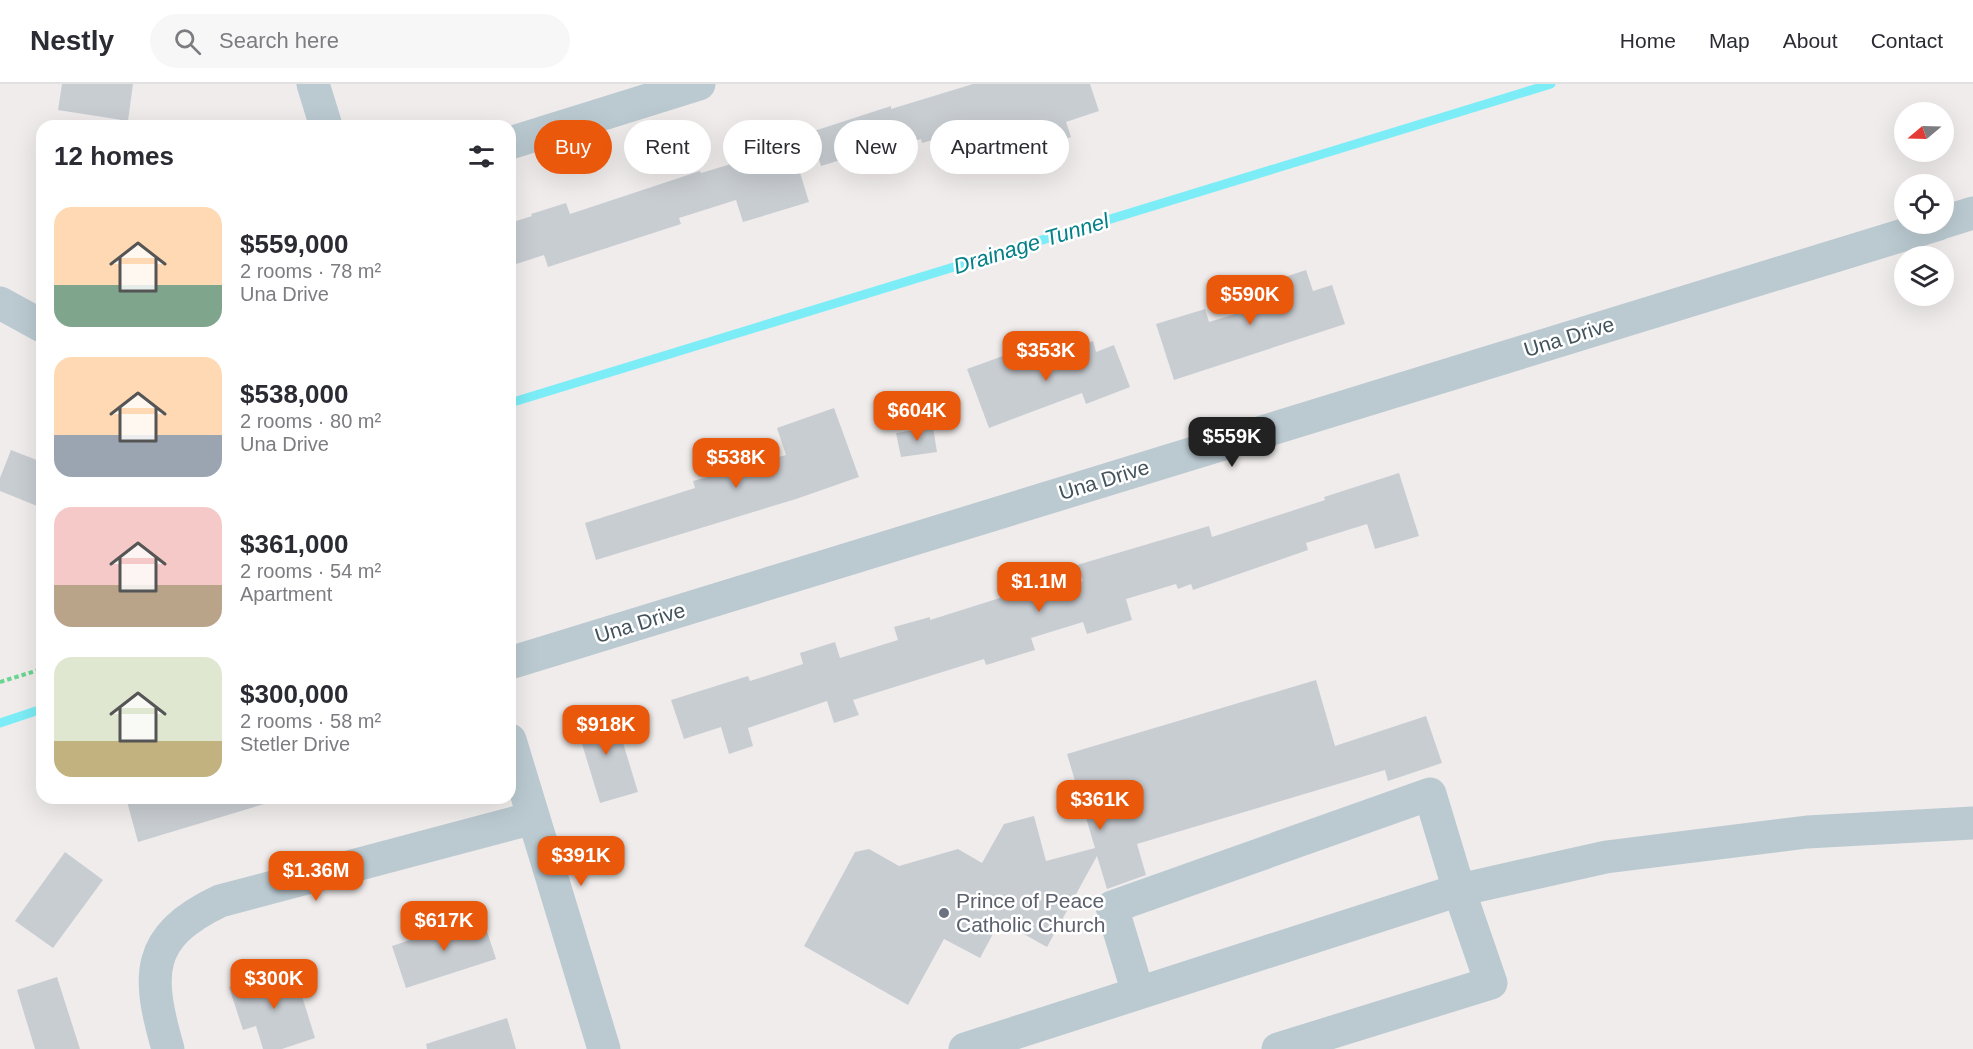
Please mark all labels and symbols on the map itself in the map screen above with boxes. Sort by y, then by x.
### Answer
north arrow [1894,102,1954,162]
water label: Drainage Tunnel [950,208,1113,279]
pin: $590K [1208,275,1292,326]
street label: Una Drive [1521,312,1617,361]
pin: $353K [1004,331,1088,382]
pin: $604K [875,391,959,442]
pin: $559K [1190,417,1274,468]
pin: $538K [694,438,778,489]
street label: Una Drive [1056,455,1152,504]
pin: $1.1M [997,562,1081,613]
street label: Una Drive [592,598,688,647]
pin: $918K [564,705,648,756]
pin: $361K [1058,780,1142,831]
pin: $391K [539,836,623,887]
pin: $1.36M [267,851,365,902]
place label: Prince of Peace Catholic Church [956,889,1105,936]
pin: $617K [402,901,486,952]
marker: Prince of Peace Catholic Church [937,906,951,920]
pin: $300K [232,959,316,1010]

